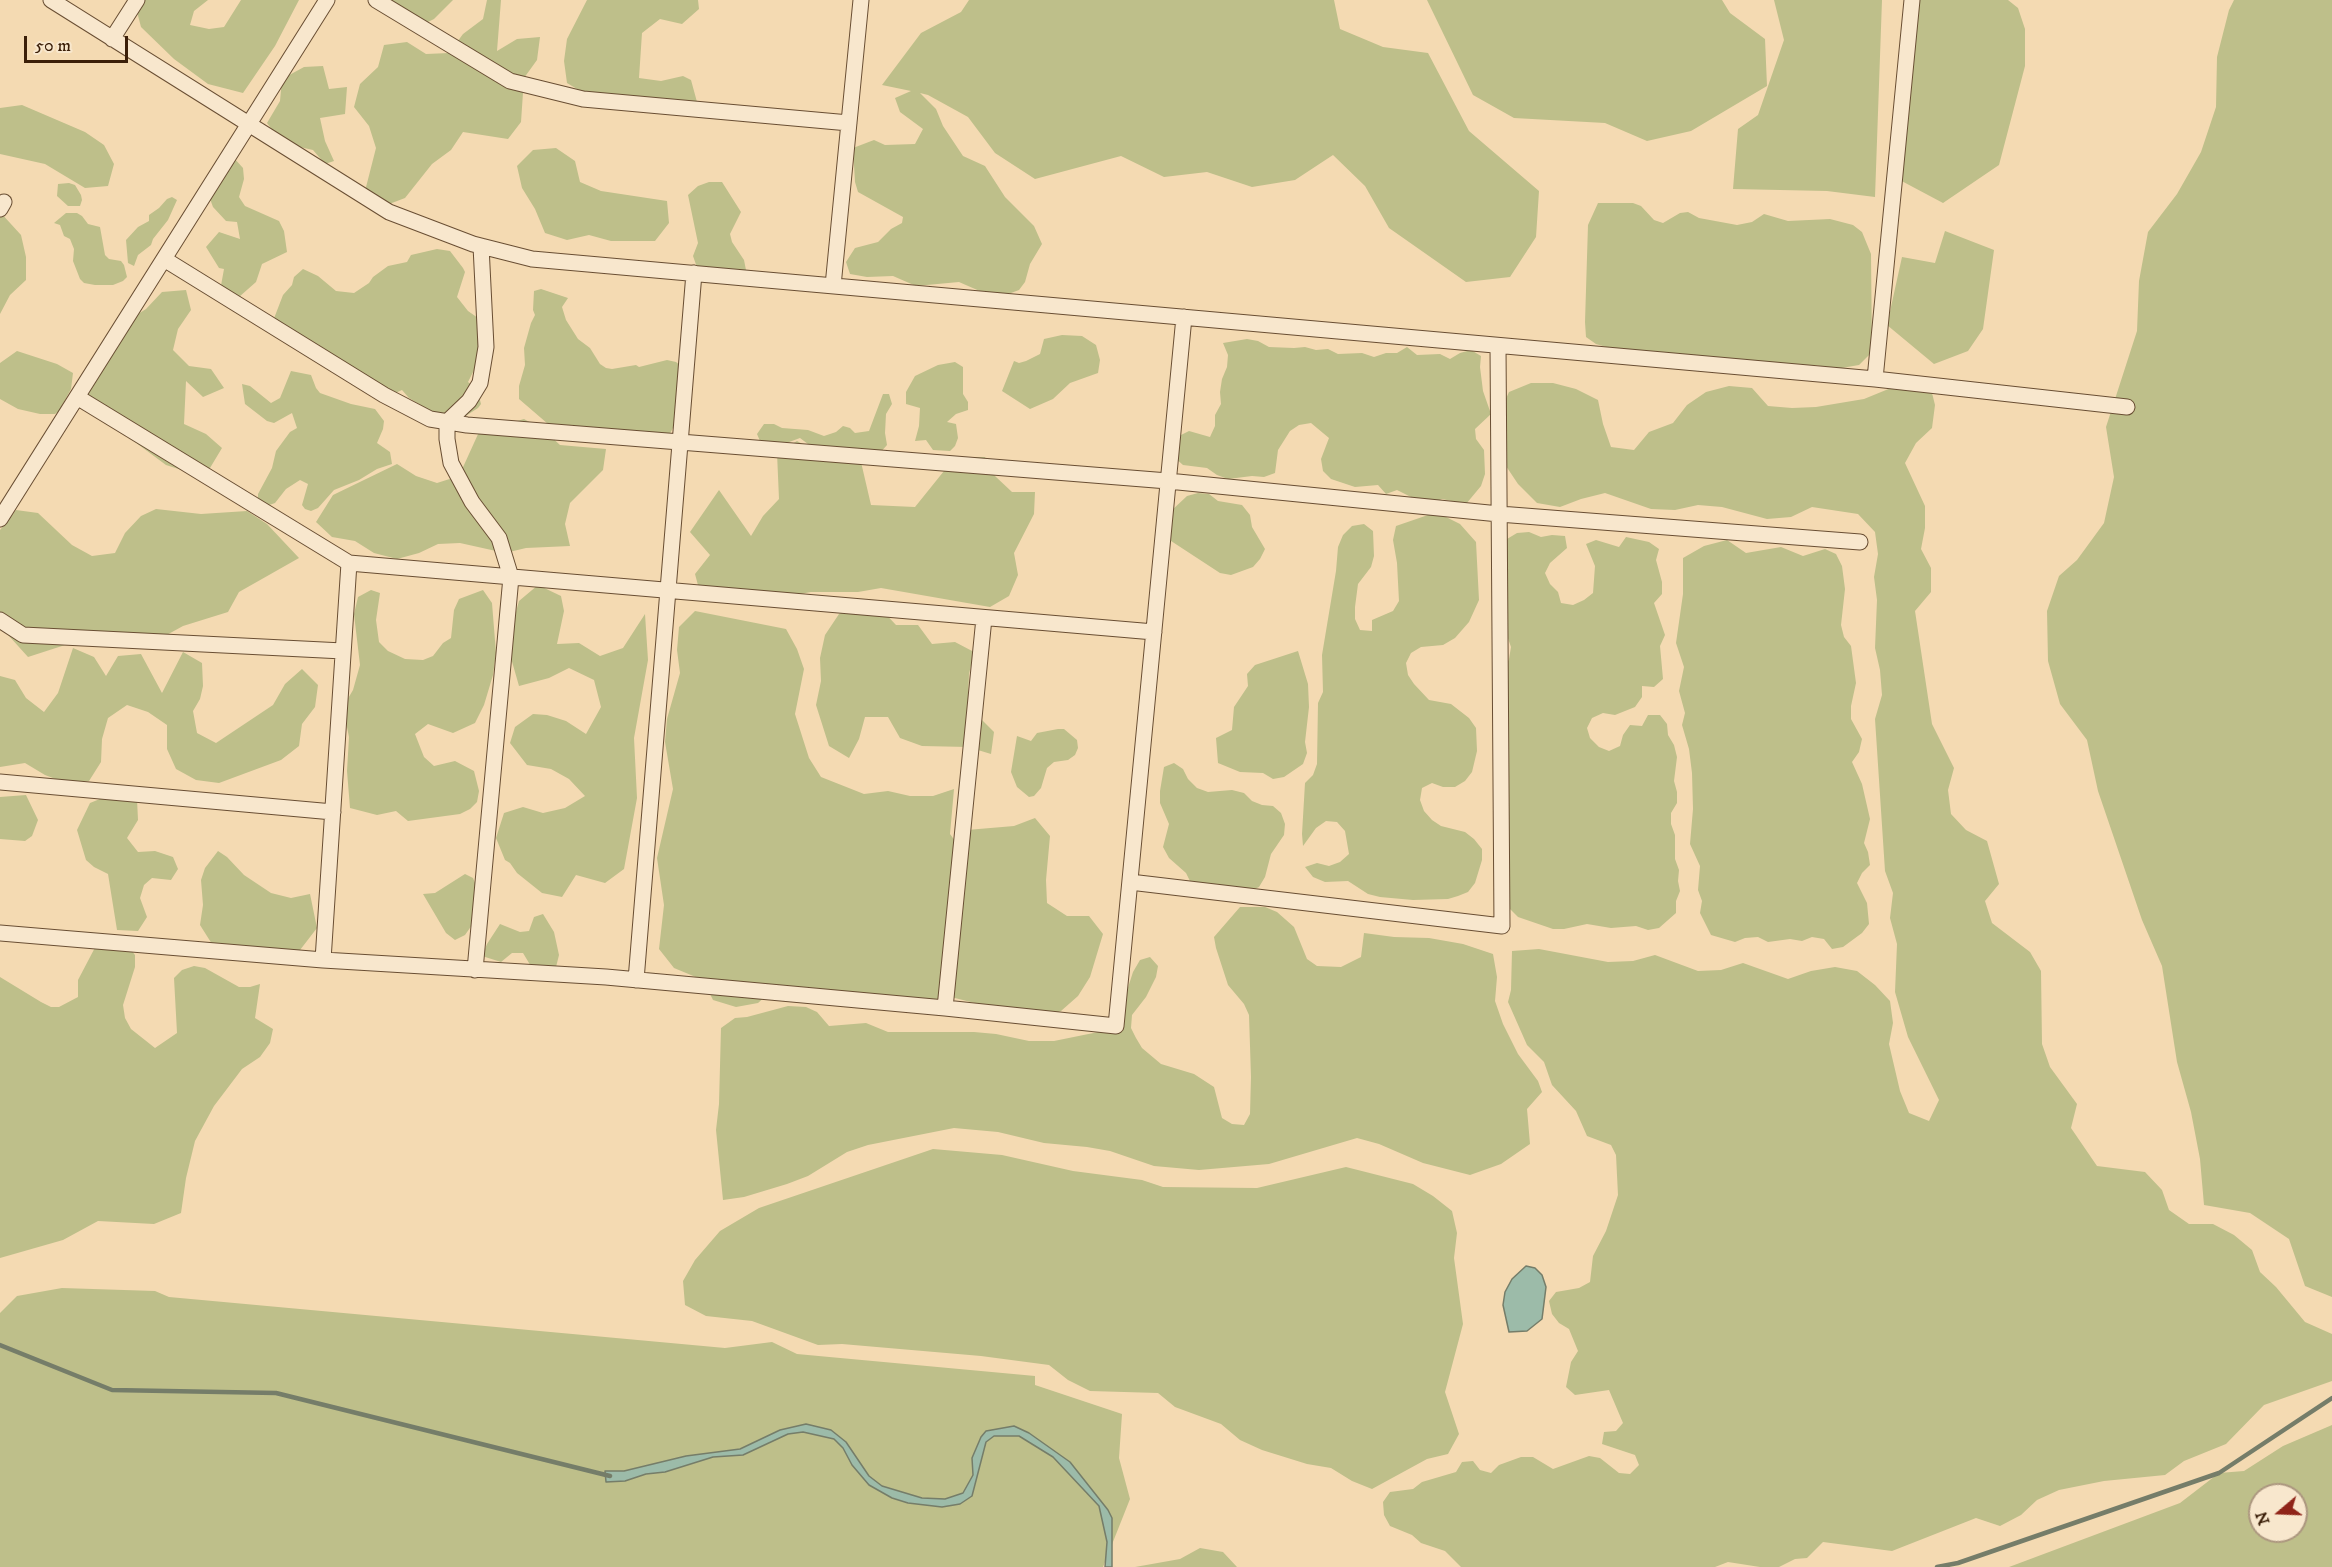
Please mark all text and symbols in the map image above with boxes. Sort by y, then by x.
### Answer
scale bar [27,24,130,62]
text: 50 m [35,35,71,57]
north arrow [2248,1483,2308,1543]
text: N [2251,1509,2274,1528]

